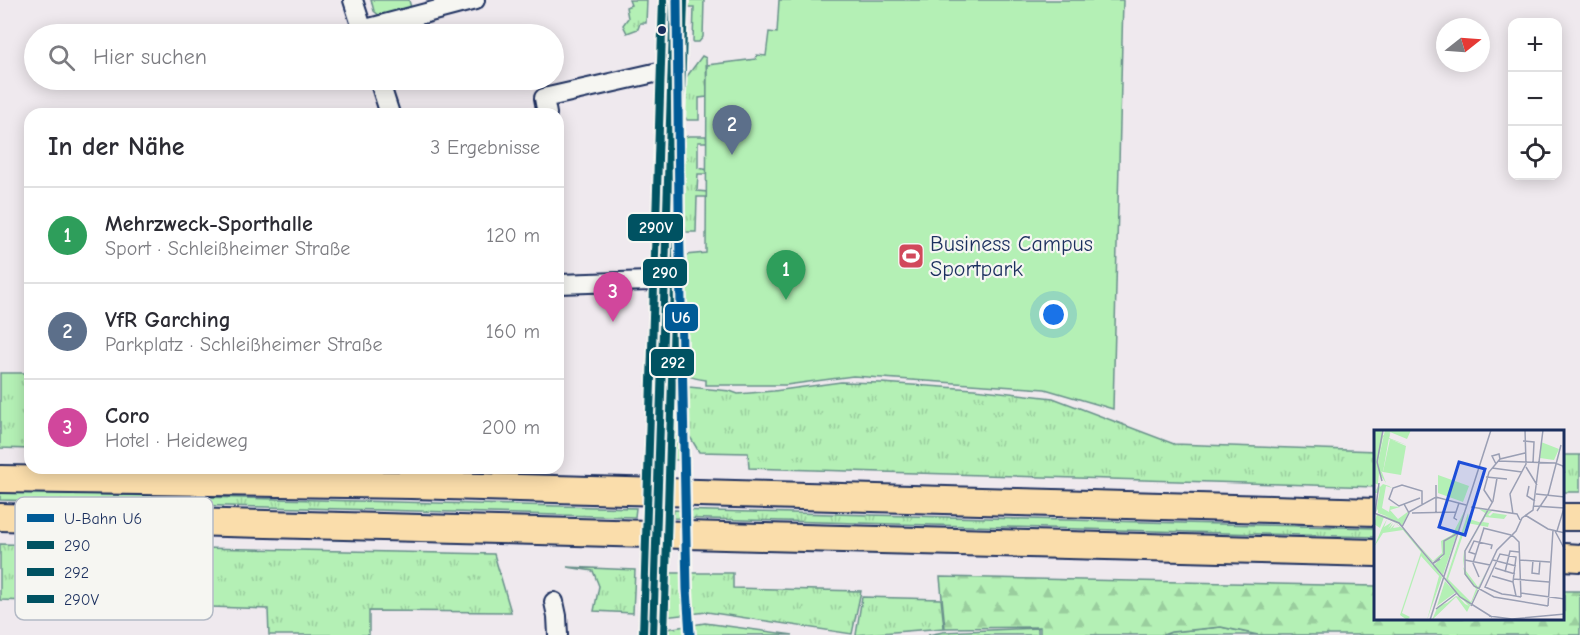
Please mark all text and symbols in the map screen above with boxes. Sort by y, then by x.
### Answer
north arrow [1436,18,1490,72]
map controls [1508,18,1562,180]
button: + [1508,18,1562,72]
search box [24,24,564,90]
unlabelled marker [656,24,668,36]
icon: search [45,41,78,74]
text: Hier suchen [93,44,207,70]
button: − [1508,72,1562,126]
pin: 2 [712,106,752,155]
button: locate [1508,126,1562,180]
text: In der Nähe [48,132,185,162]
text: 3 Ergebnisse [430,136,540,159]
text: Mehrzweck-Sporthalle [105,211,313,237]
line badge: 290V [627,213,684,242]
text: 290V [639,219,673,237]
text: 1 [64,224,71,247]
text: 120 m [486,224,540,247]
place label: Business Campus Sportpark [930,231,1093,282]
text: Sport · Schleißheimer Straße [105,237,350,260]
sports icon: Business Campus Sportpark [896,241,926,271]
pin: 1 [766,250,806,300]
line badge: 290 [642,258,688,287]
text: 290 [652,264,678,282]
pin: 3 [594,272,632,322]
your location [1039,300,1068,329]
line badge: U6 [664,303,699,332]
text: VfR Garching [105,307,231,333]
text: U6 [671,309,691,327]
text: 2 [63,320,72,343]
text: 160 m [486,320,540,343]
text: Parkplatz · Schleißheimer Straße [105,333,382,356]
line badge: 292 [650,348,695,377]
text: 292 [661,354,685,372]
text: Coro [105,403,150,429]
text: 3 [63,416,72,439]
text: 200 m [482,416,540,439]
text: Hotel · Heideweg [105,429,248,452]
inset map [1374,430,1565,620]
legend [15,497,213,620]
text: U-Bahn U6 [64,510,142,528]
text: 290 [64,537,91,555]
text: 292 [64,564,89,582]
text: 290V [64,591,100,609]

